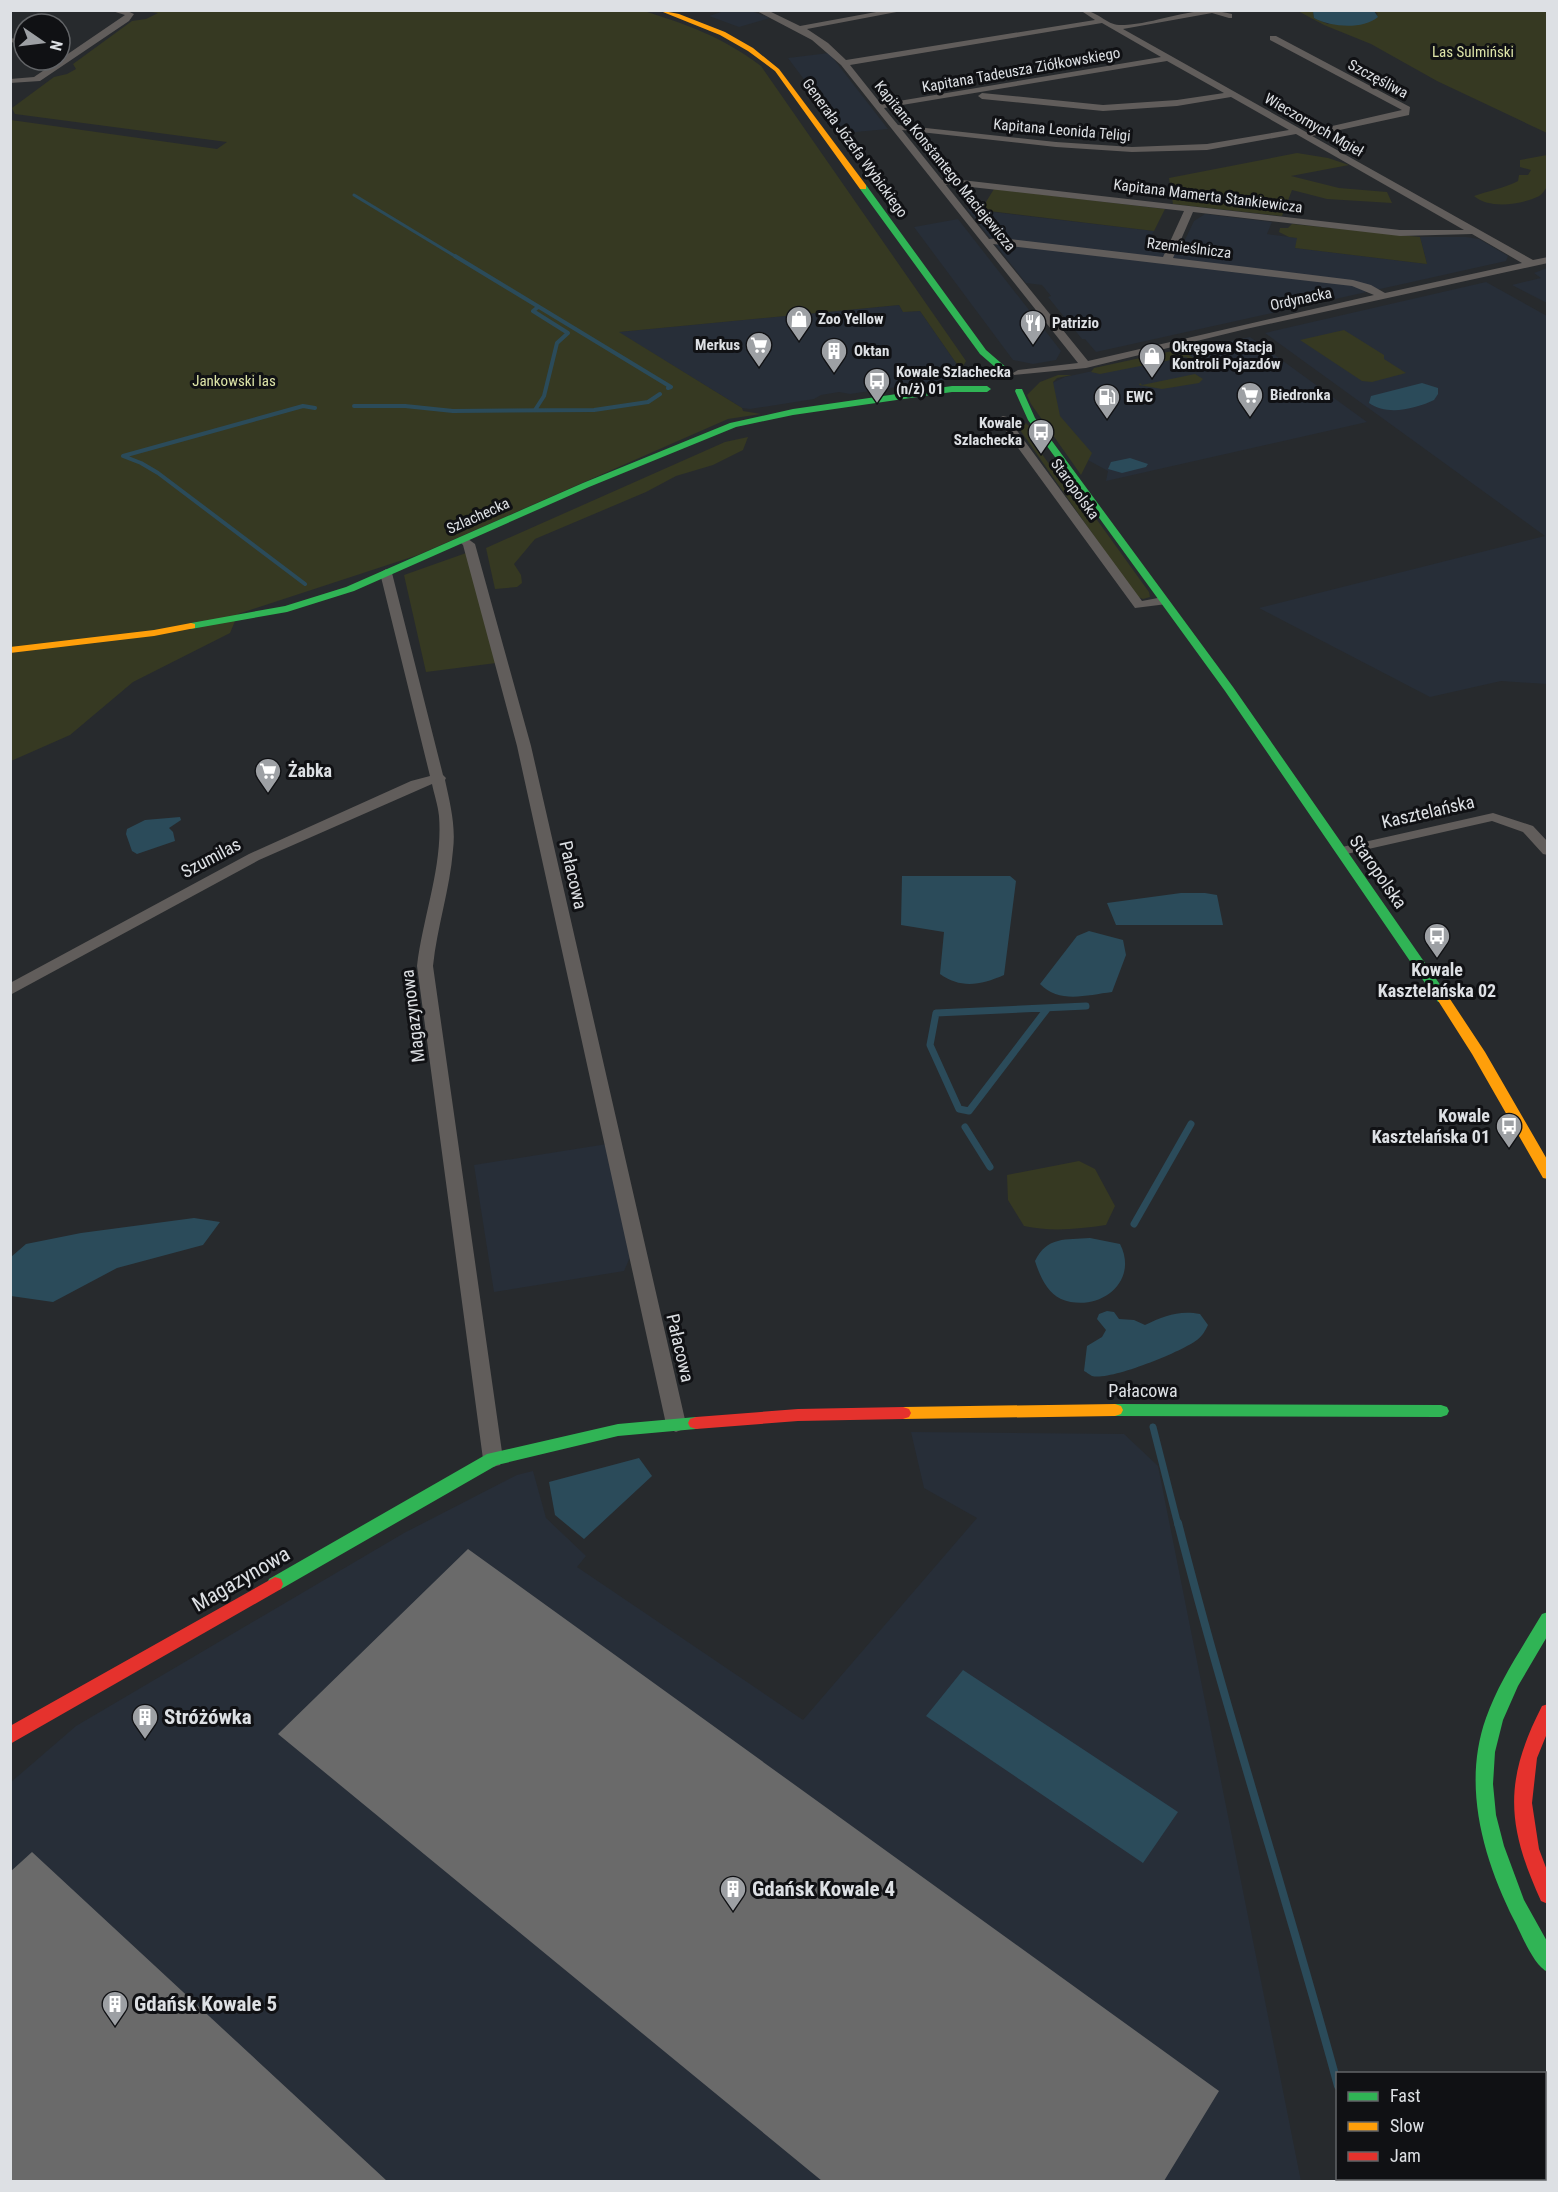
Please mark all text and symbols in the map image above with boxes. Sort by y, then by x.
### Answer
north arrow [12,12,72,72]
text: N [46,38,66,53]
park label: Las Sulmiński [1432,43,1514,61]
street label: Kapitana Tadeusza Ziółkowskiego [920,44,1122,96]
street label: Szczęśliwa [1345,56,1411,102]
street label: Generała Józefa Wybickiego [799,75,911,221]
street label: Kapitana Konstantego Maciejewicza [871,77,1019,255]
street label: Wieczornych Mgieł [1261,89,1367,161]
street label: Kapitana Leonida Teligi [993,115,1131,145]
street label: Kapitana Mamerta Stankiewicza [1112,175,1304,217]
street label: Rzemieślnicza [1146,234,1232,262]
street label: Ordynacka [1269,284,1333,314]
shop icon: Zoo Yellow [784,304,814,342]
restaurant icon: Patrizio [1018,308,1048,346]
place label: Zoo Yellow [818,310,884,328]
place label: Patrizio [1052,314,1099,332]
supermarket icon: Merkus [744,330,774,368]
place label: Merkus [695,336,740,354]
building icon: Oktan [819,336,849,374]
place label: Okręgowa Stacja Kontroli Pojazdów [1172,338,1281,373]
shop icon: Okręgowa Stacja Kontroli Pojazdów [1137,341,1167,379]
place label: Oktan [854,342,889,360]
place label: Kowale Szlachecka (n/ż) 01 [896,363,1011,398]
bus stop icon: Kowale Szlachecka (n/ż) 01 [862,366,892,404]
park label: Jankowski las [192,372,276,390]
supermarket icon: Biedronka [1235,380,1265,418]
fuel station icon: EWC [1092,382,1122,420]
place label: Biedronka [1270,386,1331,404]
place label: EWC [1126,388,1154,406]
place label: Kowale Szlachecka [954,414,1022,449]
bus stop icon: Kowale Szlachecka [1026,417,1056,455]
street label: Staropolska [1047,455,1103,523]
street label: Szlachecka [444,494,512,538]
supermarket icon: Żabka [253,756,283,794]
place label: Żabka [288,760,332,781]
street label: Kasztelańska [1379,791,1476,832]
street label: Staropolska [1346,831,1411,912]
street label: Szumilas [177,833,244,882]
street label: Pałacowa [555,839,592,911]
bus stop icon: Kowale Kasztelańska 02 [1422,921,1452,959]
place label: Kowale Kasztelańska 02 [1378,959,1496,1001]
street label: Magazynowa [396,969,429,1064]
place label: Kowale Kasztelańska 01 [1372,1105,1490,1147]
bus stop icon: Kowale Kasztelańska 01 [1494,1111,1524,1149]
street label: Pałacowa [662,1312,699,1384]
street label: Pałacowa [1108,1380,1178,1401]
street label: Magazynowa [188,1541,294,1617]
building icon: Stróżówka [130,1702,160,1740]
place label: Stróżówka [164,1705,252,1729]
building icon: Gdańsk Kowale 4 [718,1874,748,1912]
place label: Gdańsk Kowale 4 [752,1877,895,1901]
building icon: Gdańsk Kowale 5 [100,1989,130,2027]
place label: Gdańsk Kowale 5 [134,1992,277,2016]
legend [1336,2072,1546,2180]
text: Fast [1390,2085,1421,2106]
text: Slow [1390,2115,1425,2136]
text: Jam [1390,2145,1421,2166]

